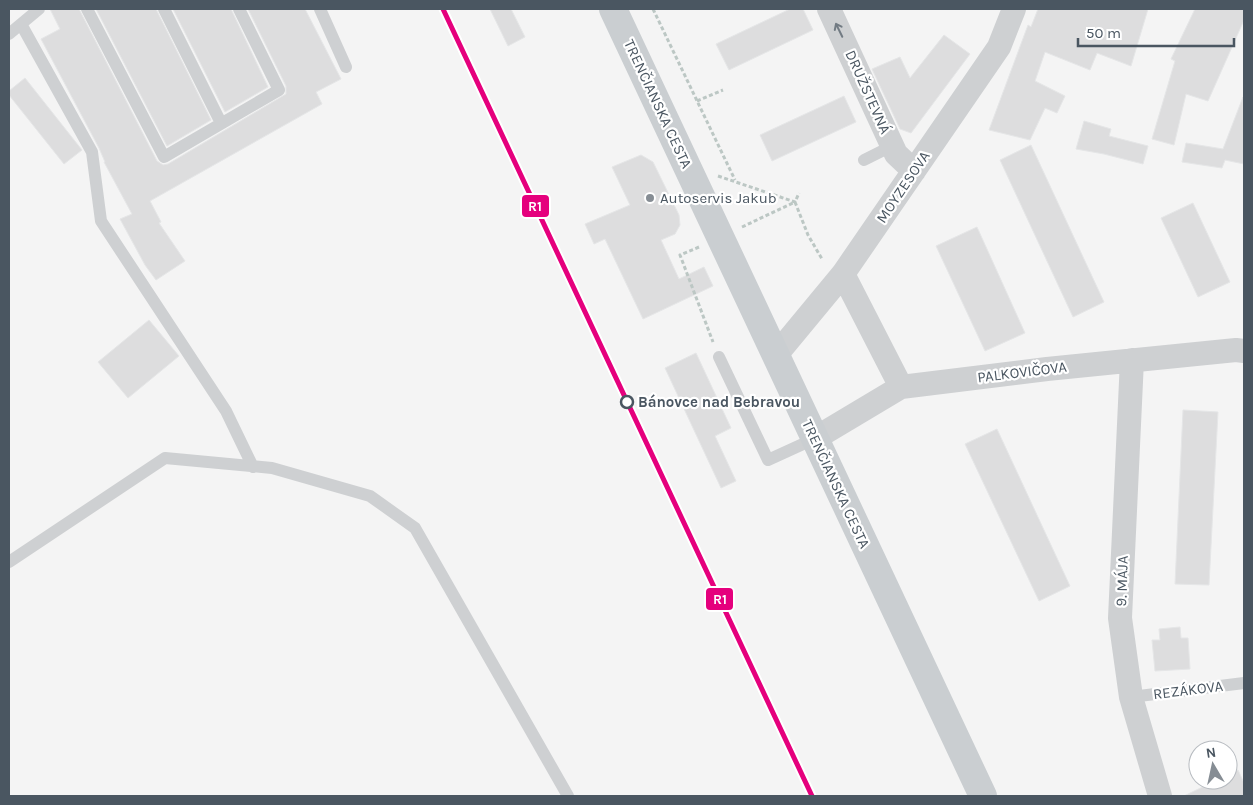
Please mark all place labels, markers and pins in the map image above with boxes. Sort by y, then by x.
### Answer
place label: Autoservis Jakub [660,189,777,207]
marker: Autoservis Jakub [644,192,656,204]
place label: Bánovce nad Bebravou [638,393,800,411]
marker: Bánovce nad Bebravou [620,395,634,409]

